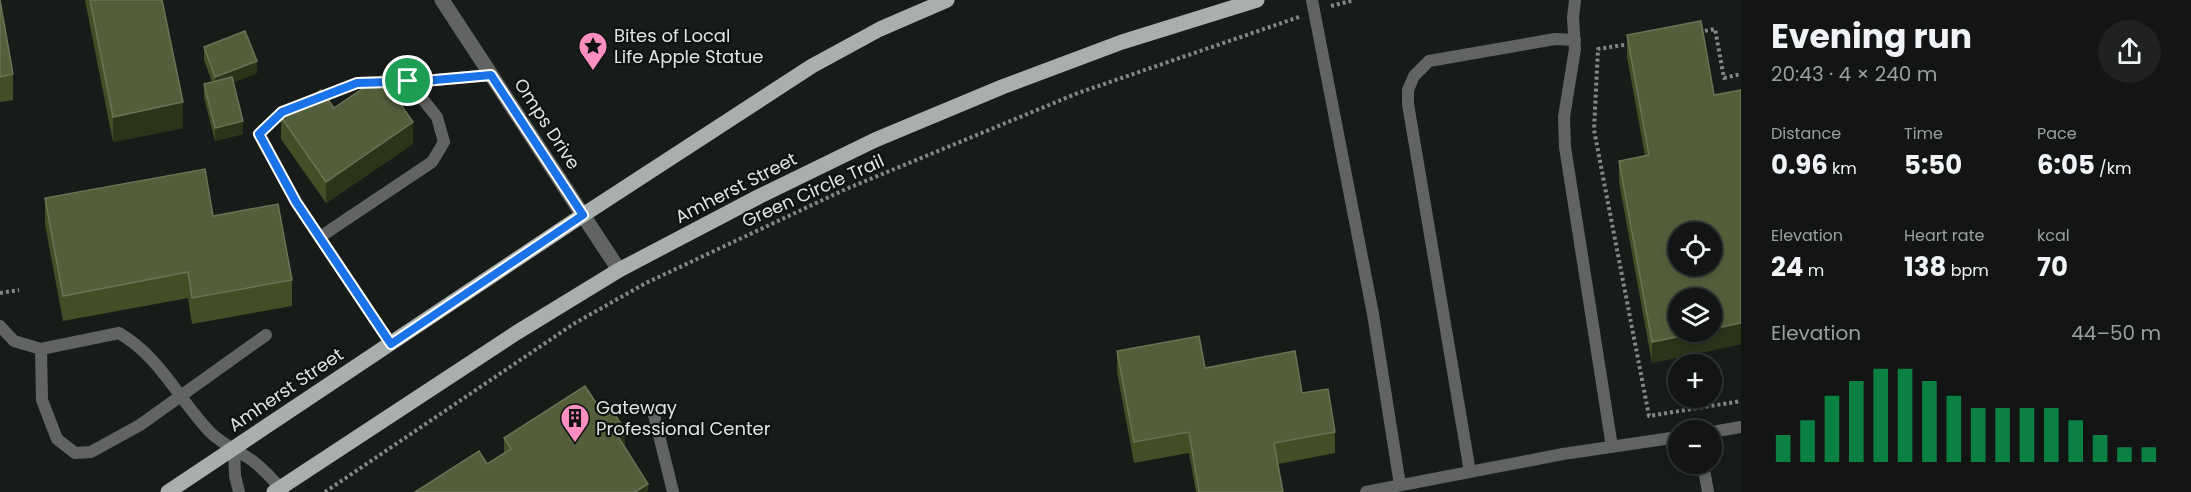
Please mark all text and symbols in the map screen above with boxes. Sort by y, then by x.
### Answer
text: Evening run [1771,13,1972,60]
button: share [2098,20,2161,83]
place label: Bites of Local Life Apple Statue [614,23,763,69]
place icon: Bites of Local Life Apple Statue [577,30,609,72]
pin [382,55,433,106]
text: 20:43 · 4 × 240 m [1771,60,1937,88]
icon: arrive [391,64,424,97]
street label: Omps Drive [509,73,586,174]
text: Distance [1771,122,1841,145]
text: Time [1904,122,1943,145]
text: Pace [2037,122,2077,145]
street label: Amherst Street [671,146,801,229]
text: 0.96 [1771,147,1828,183]
text: 5:50 [1904,147,1962,183]
text: 6:05 [2037,147,2095,183]
street label: Green Circle Trail [738,148,888,233]
text: km [1828,157,1857,180]
text: /km [2095,157,2131,180]
map controls [1668,222,1722,474]
button: locate [1668,222,1722,276]
text: Elevation [1771,224,1843,247]
text: Heart rate [1904,224,1984,247]
text: kcal [2037,224,2070,247]
text: 24 [1771,249,1803,285]
text: 138 [1904,249,1946,285]
text: 70 [2037,249,2068,285]
text: m [1803,259,1824,282]
text: bpm [1946,259,1989,282]
button: layers [1668,288,1722,342]
text: Elevation [1771,319,1861,347]
text: 44–50 m [2071,319,2161,347]
street label: Amherst Street [223,342,348,437]
button: + [1668,354,1722,408]
place label: Gateway Professional Center [596,395,771,441]
building icon: Gateway Professional Center [559,402,591,444]
button: − [1668,420,1722,474]

